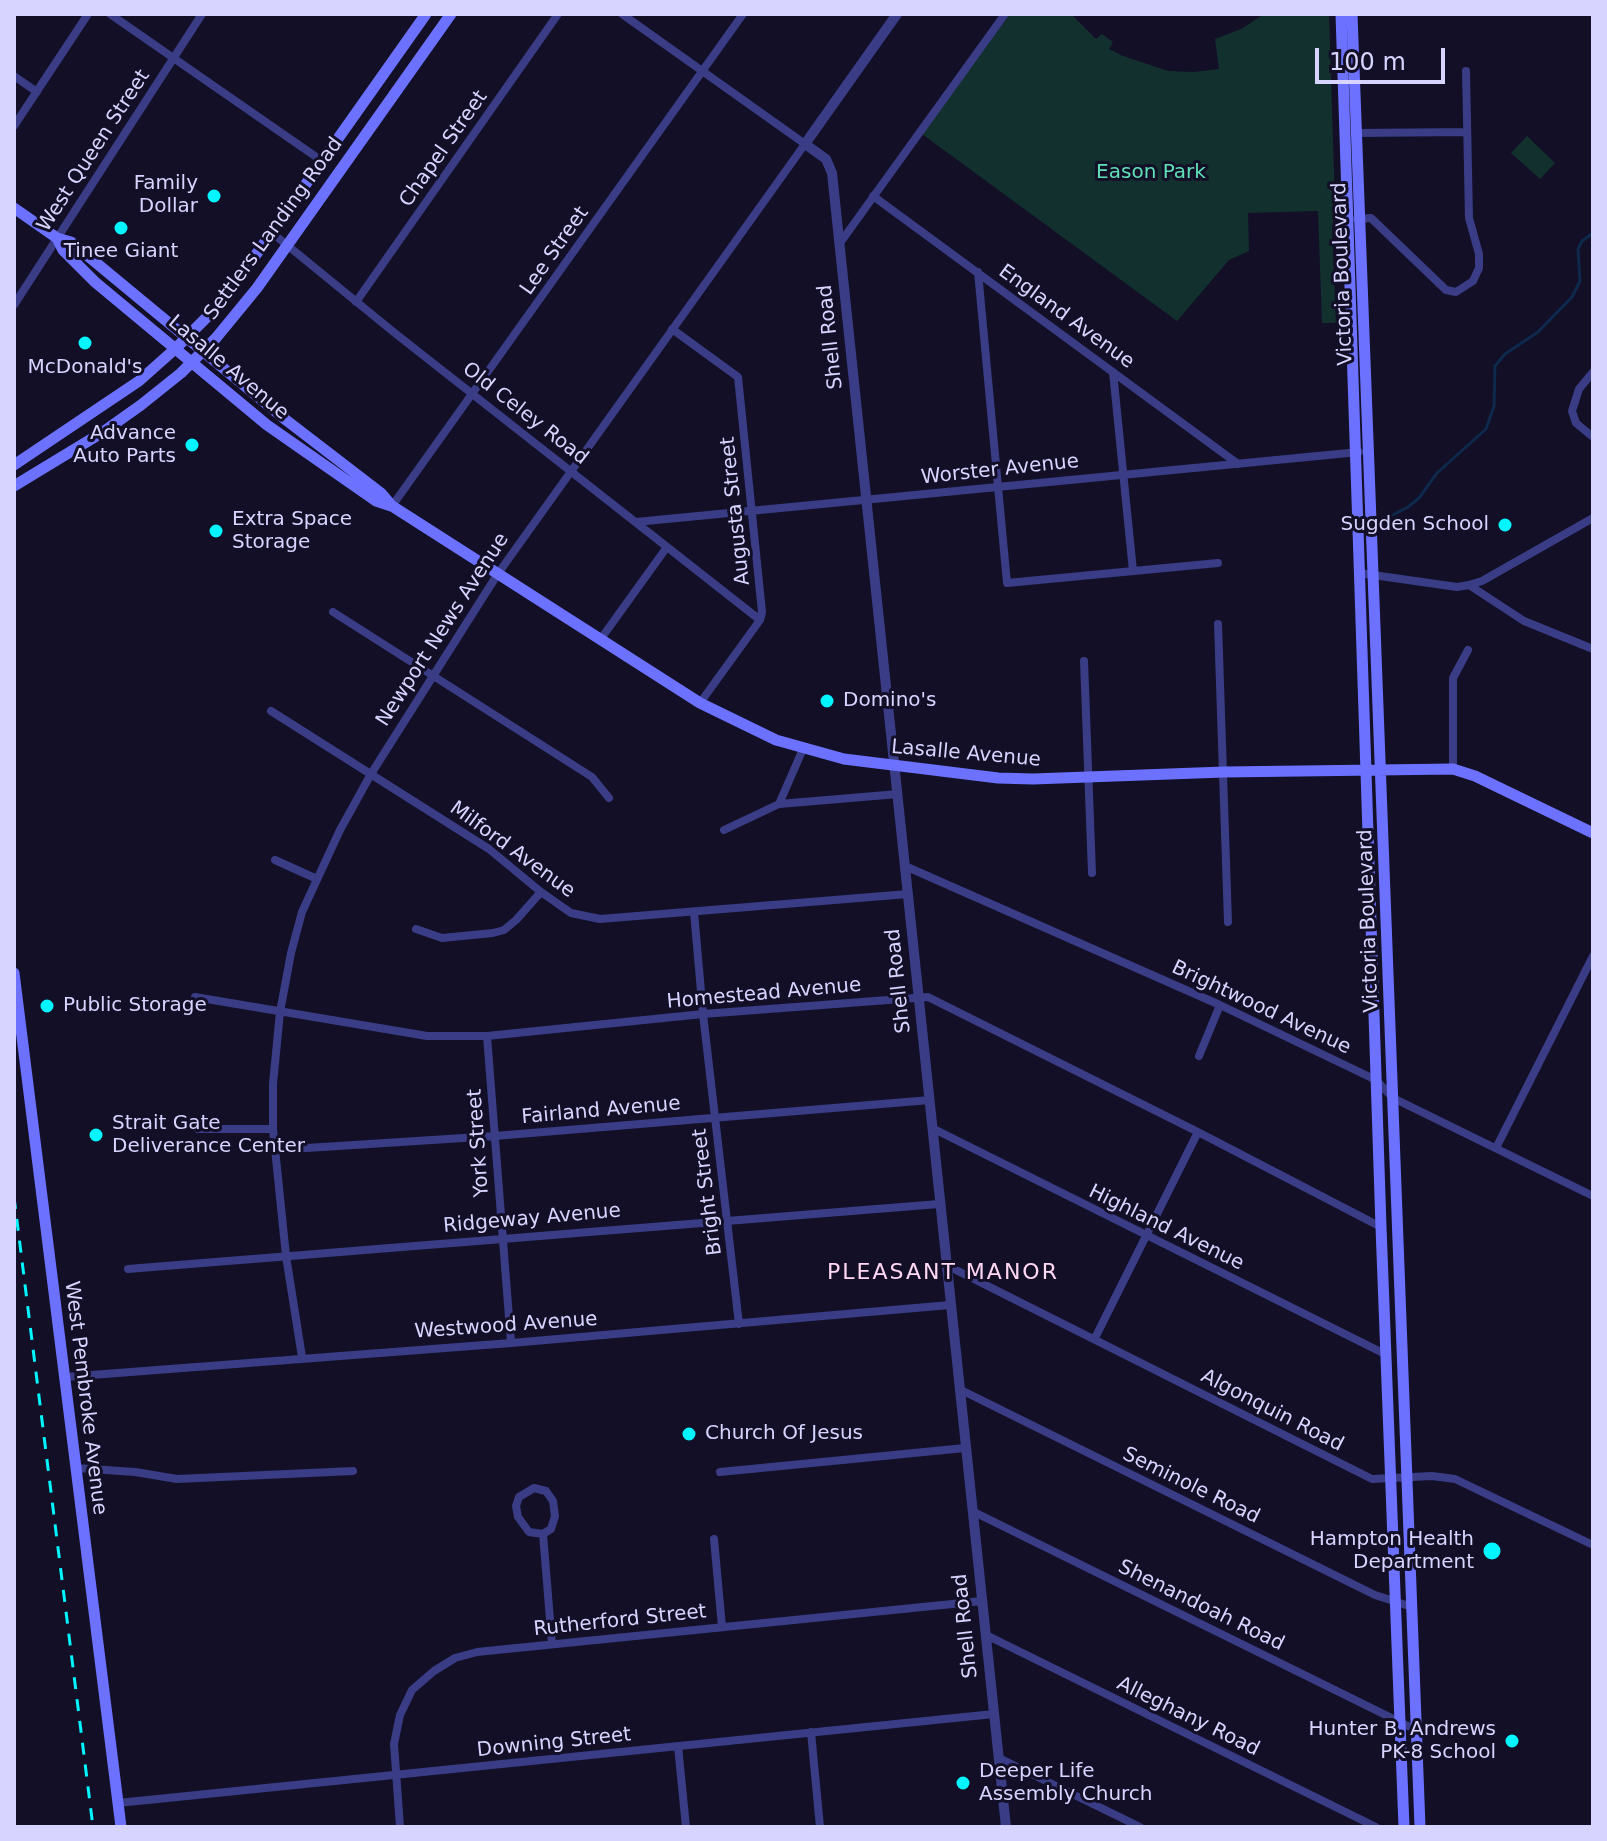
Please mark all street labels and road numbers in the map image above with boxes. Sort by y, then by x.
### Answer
street label: West Queen Street [33,65,155,237]
street label: Chapel Street [395,86,493,212]
street label: Settlers Landing Road [200,133,348,325]
street label: Victoria Boulevard [1328,182,1358,366]
street label: Lee Street [516,202,594,300]
street label: England Avenue [993,260,1139,374]
street label: Shell Road [814,283,848,391]
street label: Lasalle Avenue [163,311,293,425]
street label: Old Celey Road [457,357,593,471]
street label: Augusta Street [716,435,756,587]
street label: Worster Avenue [920,450,1080,490]
street label: Newport News Avenue [371,529,515,731]
street label: Lasalle Avenue [890,736,1042,772]
street label: Milford Avenue [445,797,579,903]
street label: Victoria Boulevard [1354,829,1384,1013]
street label: Shell Road [882,927,916,1035]
street label: Brightwood Avenue [1168,956,1354,1060]
street label: Homestead Avenue [666,974,862,1014]
street label: York Street [463,1088,495,1198]
street label: Fairland Avenue [520,1092,682,1130]
street label: Bright Street [688,1127,728,1257]
street label: Highland Avenue [1084,1180,1248,1276]
street label: Ridgeway Avenue [442,1199,622,1239]
street label: West Pembroke Avenue [59,1280,111,1516]
street label: Westwood Avenue [414,1308,598,1344]
street label: Algonquin Road [1197,1365,1347,1457]
street label: Seminole Road [1119,1442,1263,1530]
street label: Shenandoah Road [1114,1555,1288,1657]
street label: Shell Road [949,1572,983,1680]
street label: Rutherford Street [532,1600,708,1642]
street label: Alleghany Road [1113,1672,1263,1762]
street label: Downing Street [476,1723,632,1763]

